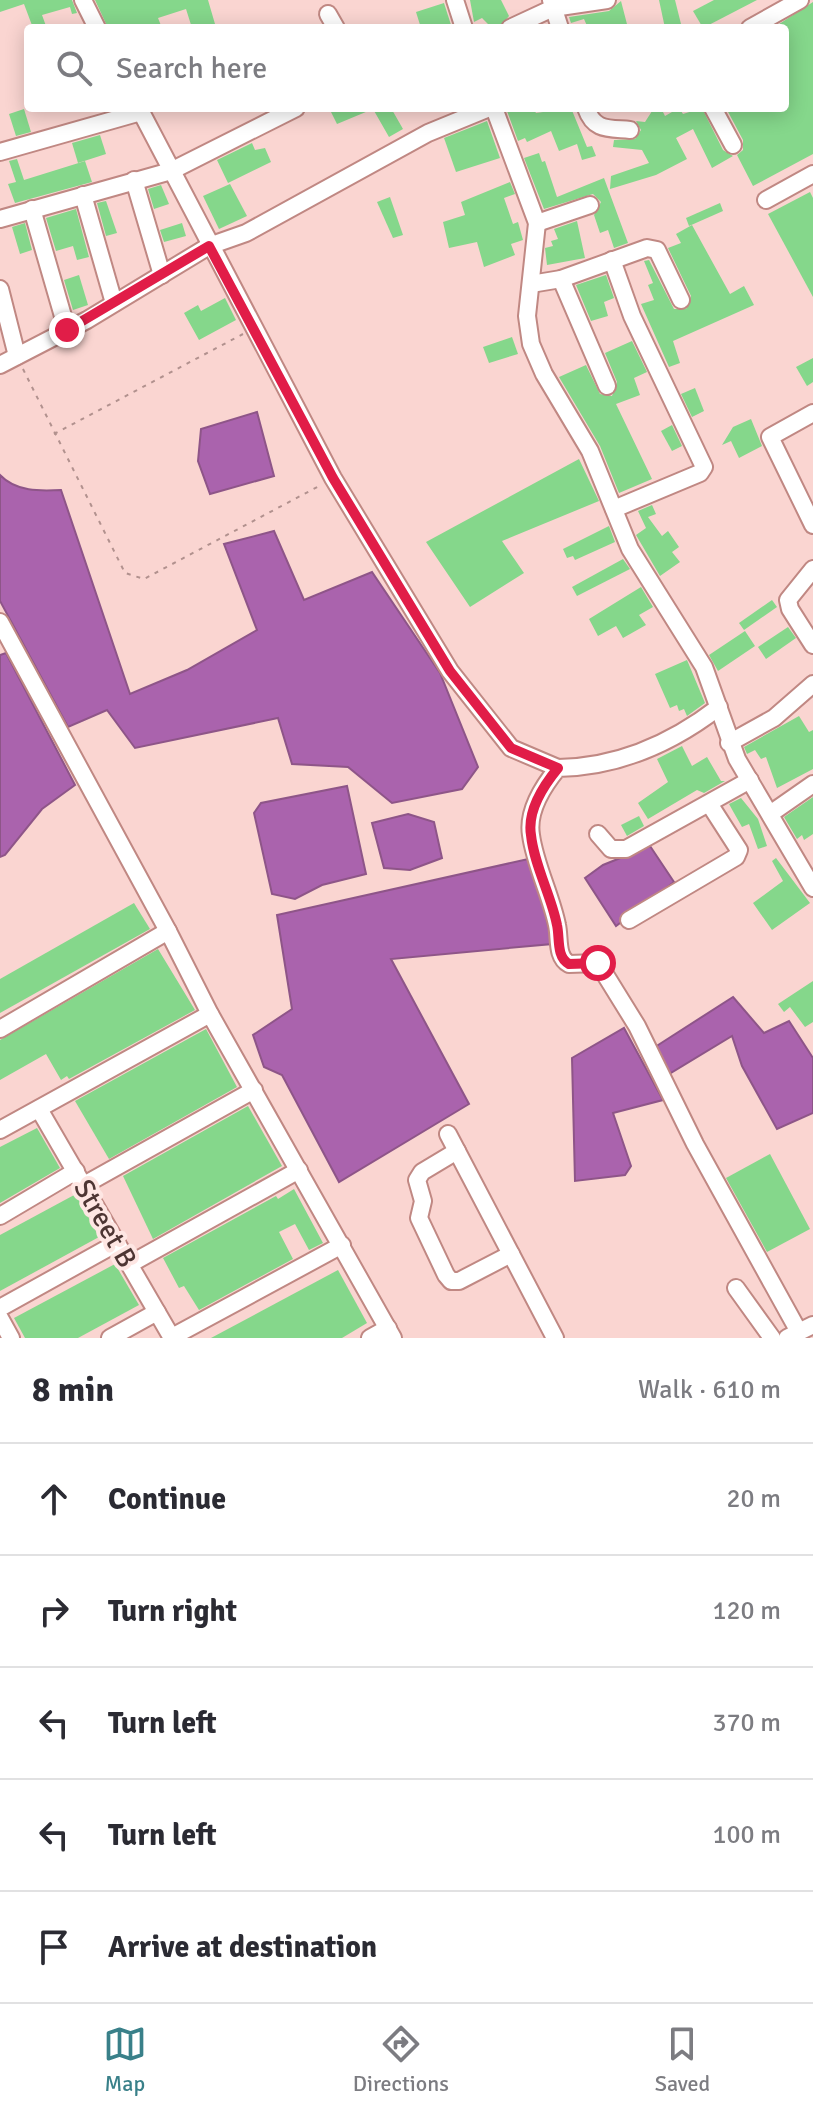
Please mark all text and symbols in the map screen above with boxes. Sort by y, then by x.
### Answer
search box [24,24,789,112]
icon: search [52,46,96,90]
text: Search here [116,50,267,87]
route end [49,312,85,348]
route start [580,945,616,981]
street label: Street B [66,1173,144,1274]
text: 8 min [32,1369,114,1411]
text: Walk · 610 m [638,1374,781,1406]
icon: ahead [32,1477,76,1521]
text: Continue [108,1481,226,1518]
text: 20 m [726,1483,781,1515]
icon: right [32,1589,76,1633]
text: Turn right [108,1593,237,1630]
text: 120 m [712,1595,781,1627]
icon: left [32,1701,76,1745]
text: Turn left [108,1705,217,1742]
text: 370 m [712,1707,781,1739]
icon: left [32,1813,76,1857]
text: Turn left [108,1817,217,1854]
text: 100 m [712,1819,781,1851]
icon: arrive [32,1925,76,1969]
text: Arrive at destination [108,1929,377,1966]
tab: Map [103,2022,147,2097]
tab: Directions [353,2022,449,2097]
tab: Saved [655,2022,710,2097]

